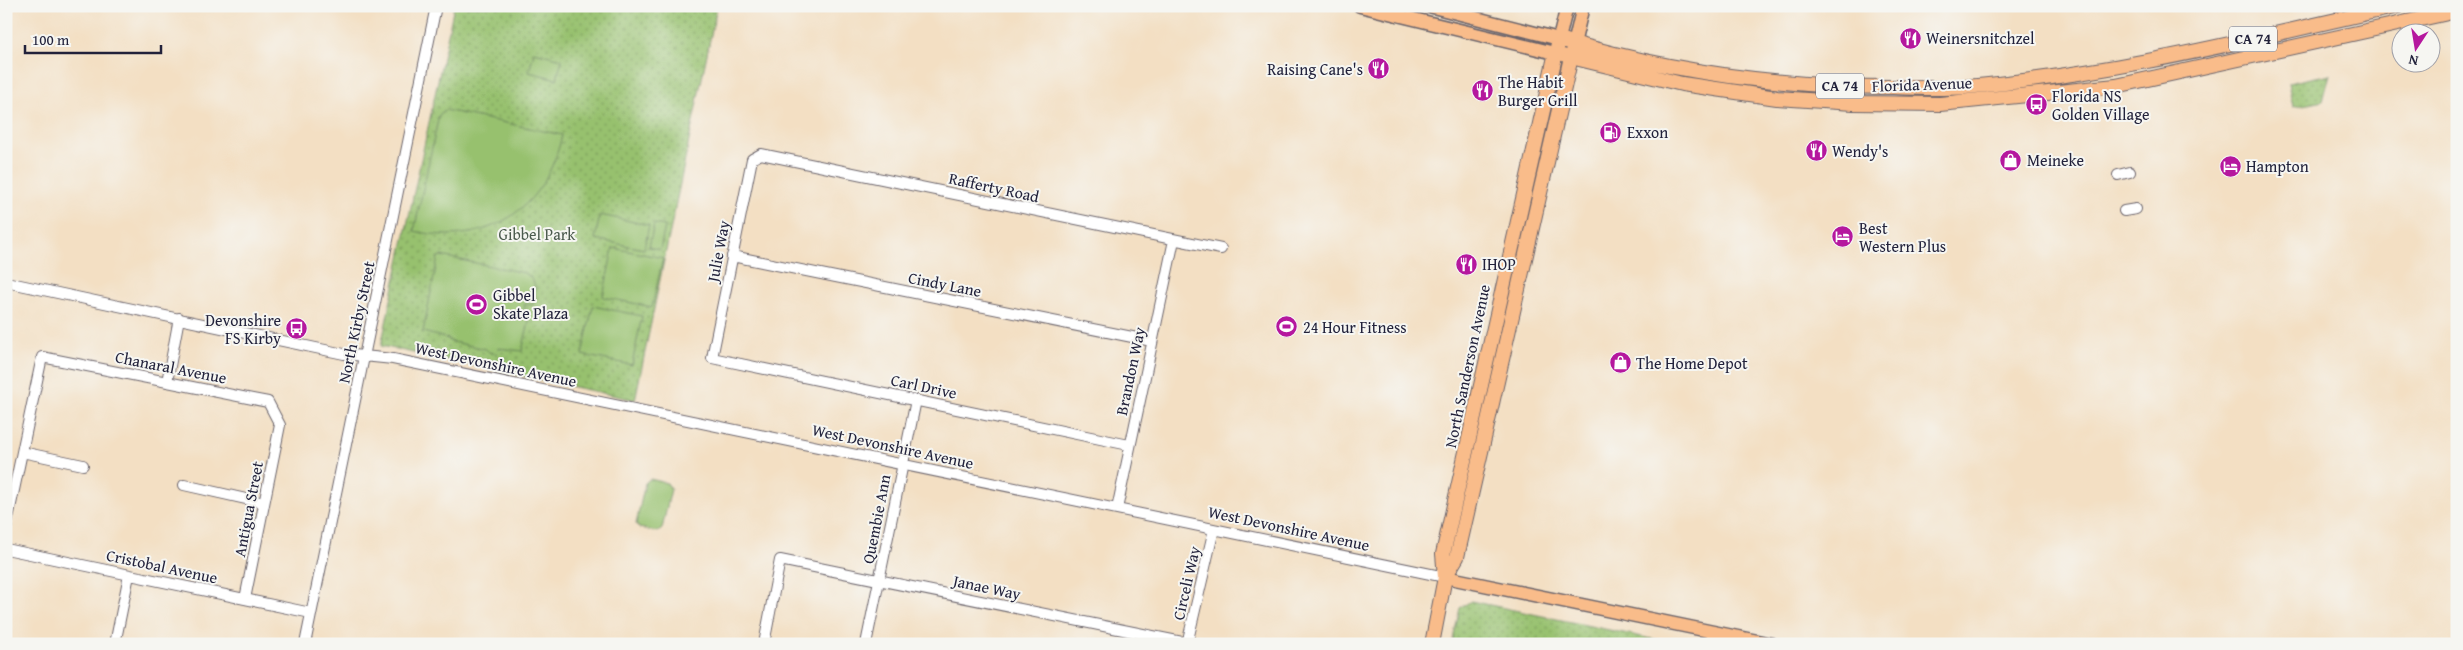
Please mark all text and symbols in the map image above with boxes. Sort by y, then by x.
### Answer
scale bar [25,22,161,54]
north arrow [2390,22,2440,72]
restaurant icon: Weinersnitchzel [1898,26,1922,50]
place label: Weinersnitchzel [1926,26,2035,50]
road number: CA 74 [2229,26,2277,52]
text: 100 m [32,29,70,50]
text: N [2406,50,2420,71]
place label: Raising Cane's [1267,57,1363,81]
restaurant icon: Raising Cane's [1367,57,1391,81]
place label: The Habit Burger Grill [1498,70,1578,112]
street label: Florida Avenue [1871,70,1973,98]
road number: CA 74 [1816,74,1864,98]
restaurant icon: The Habit Burger Grill [1470,79,1494,103]
place label: Florida NS Golden Village [2052,84,2150,126]
bus stop icon: Florida NS Golden Village [2024,93,2048,117]
fuel station icon: Exxon [1599,120,1623,144]
place label: Exxon [1627,120,1668,144]
restaurant icon: Wendy's [1804,139,1828,163]
place label: Wendy's [1832,139,1888,163]
shop icon: Meineke [1999,148,2023,172]
place label: Meineke [2027,148,2084,172]
hotel icon: Hampton [2218,154,2242,178]
place label: Hampton [2246,154,2309,178]
street label: Rafferty Road [947,166,1042,208]
place label: Best Western Plus [1859,216,1946,258]
street label: Julie Way [700,218,736,286]
park label: Gibbel Park [499,222,576,246]
hotel icon: Best Western Plus [1831,225,1855,249]
restaurant icon: IHOP [1454,252,1478,276]
place label: IHOP [1482,252,1516,276]
street label: North Kirby Street [331,258,381,385]
street label: Cindy Lane [906,265,984,303]
street label: North Sanderson Avenue [1438,282,1496,450]
place label: Gibbel Skate Plaza [493,283,569,325]
sports icon: Gibbel Skate Plaza [465,292,489,316]
place label: Devonshire FS Kirby [205,308,281,350]
sports icon: 24 Hour Fitness [1275,315,1299,339]
place label: 24 Hour Fitness [1303,315,1407,339]
bus stop icon: Devonshire FS Kirby [285,317,309,341]
street label: Brandon Way [1109,325,1151,417]
street label: West Devonshire Avenue [413,335,579,393]
street label: Chanaral Avenue [113,344,229,390]
shop icon: The Home Depot [1608,351,1632,375]
place label: The Home Depot [1636,351,1748,375]
street label: Carl Drive [889,367,959,405]
street label: West Devonshire Avenue [810,417,976,475]
street label: Antigua Street [227,459,269,559]
street label: Quembie Ann [856,472,896,566]
street label: West Devonshire Avenue [1206,499,1372,557]
street label: Cristobal Avenue [104,543,220,589]
street label: Circeli Way [1166,544,1206,622]
street label: Janae Way [949,568,1023,606]

